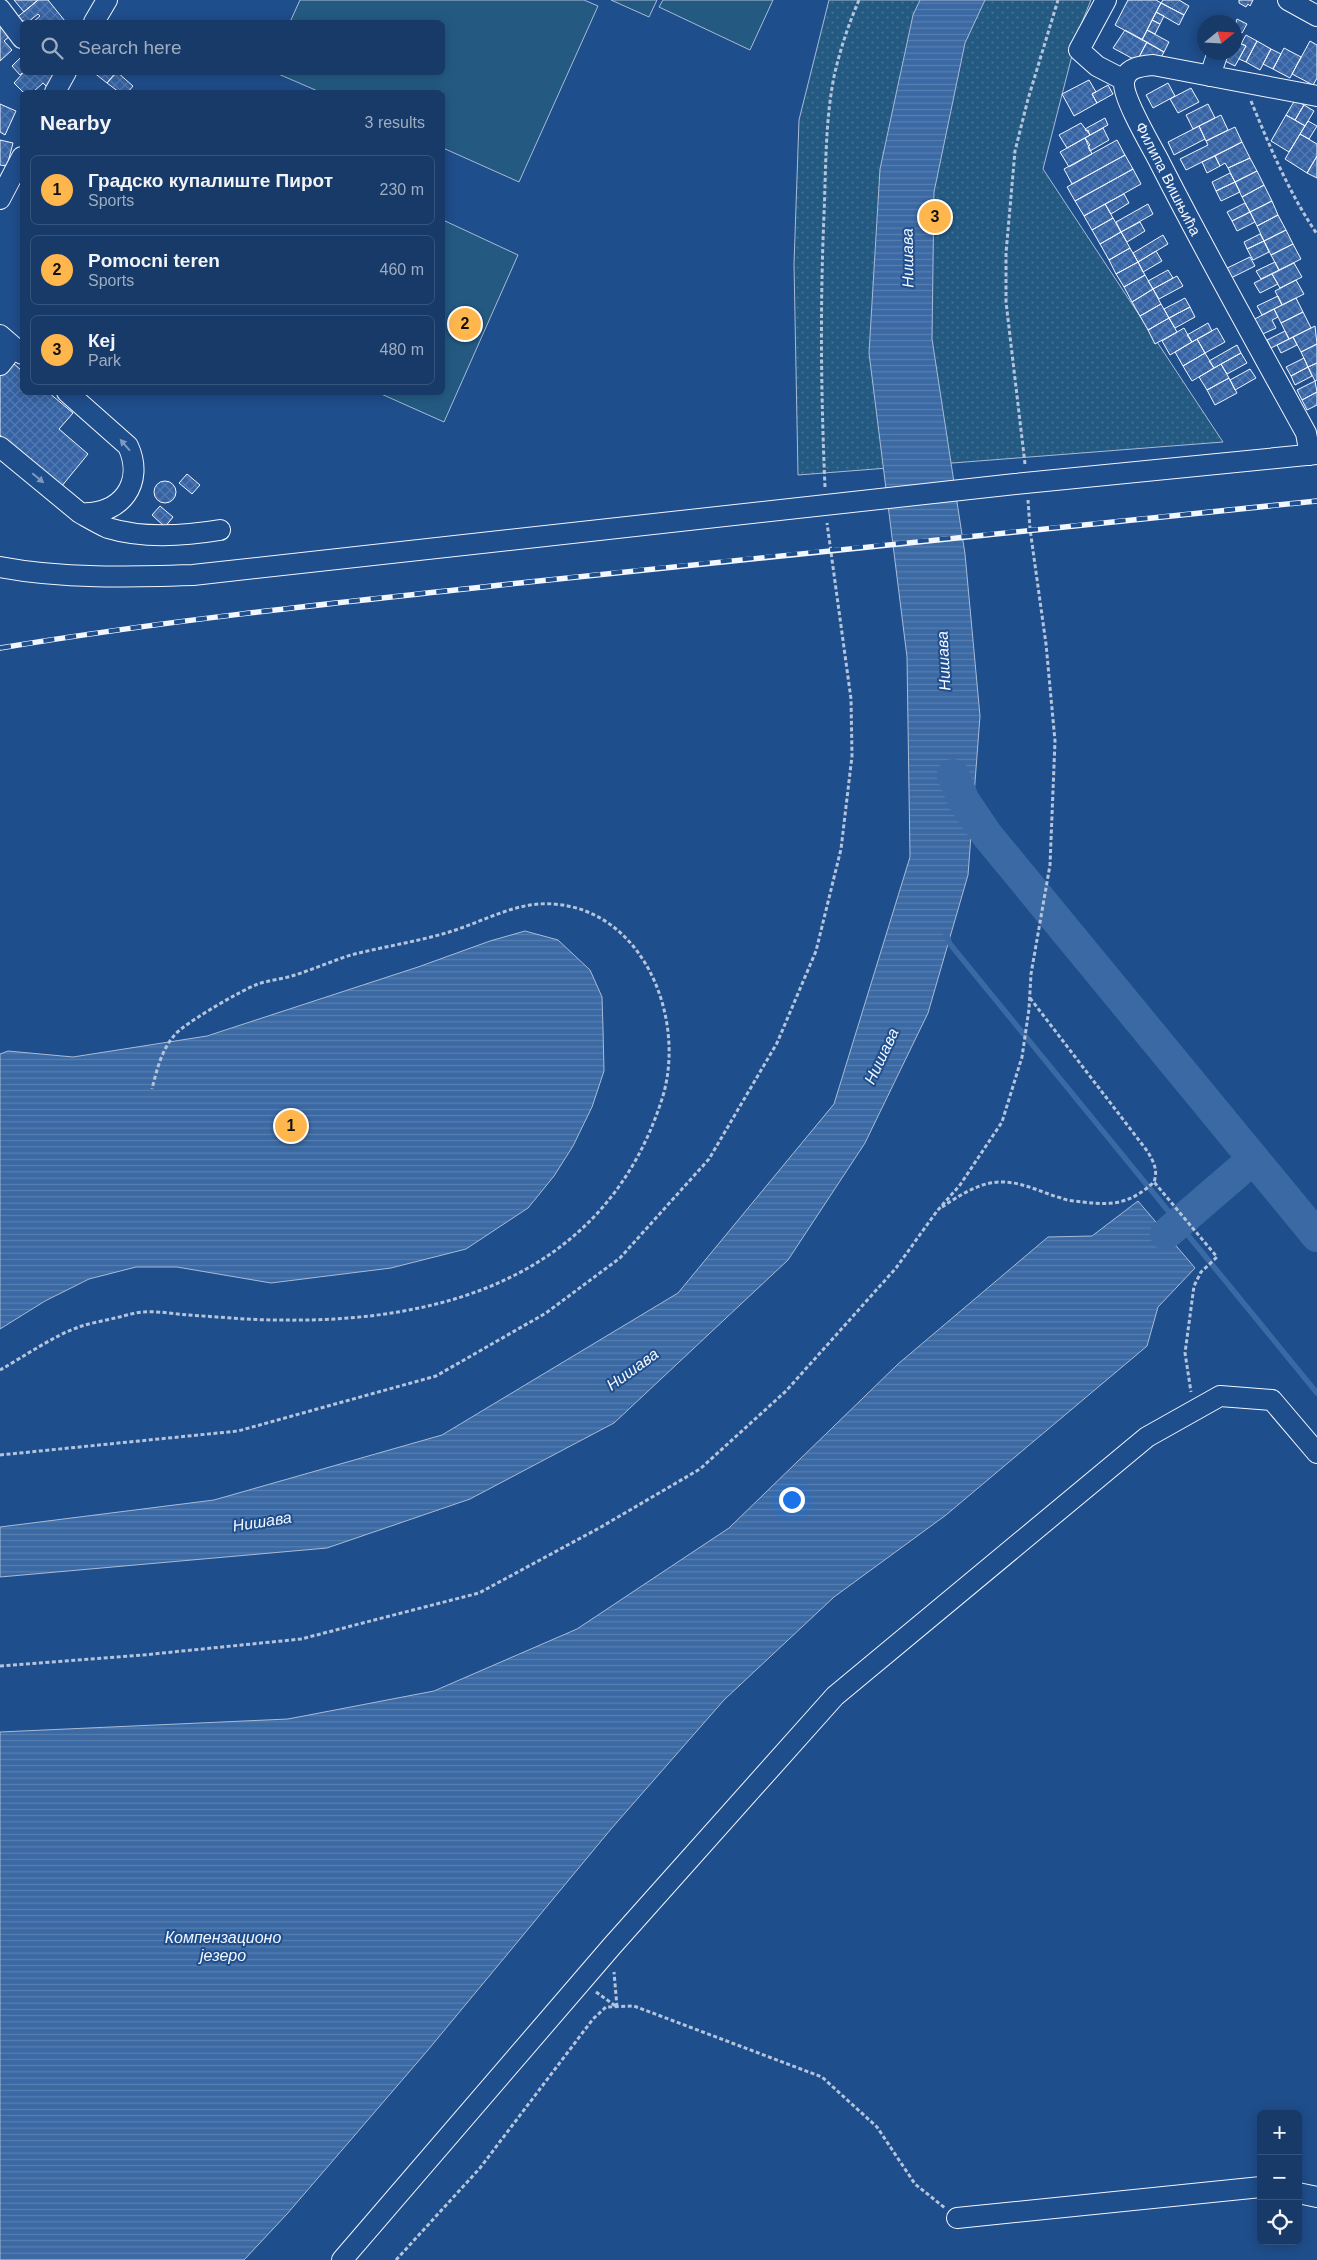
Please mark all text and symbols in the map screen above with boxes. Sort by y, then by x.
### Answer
north arrow [1197,15,1242,60]
search box [20,20,445,75]
icon: search [38,34,66,62]
text: Search here [78,37,182,58]
text: Nearby [40,111,111,134]
text: 3 results [365,114,425,131]
street label: Филипа Вишњића [1132,119,1205,239]
text: Градско купалиште Пирот [88,170,333,191]
text: 1 [53,181,61,198]
text: 230 m [380,181,424,198]
text: Sports [88,192,134,209]
pin: 3 [919,198,951,236]
water label: Нишава [898,228,917,288]
text: Pomocni teren [88,250,220,271]
text: 2 [53,261,61,278]
text: 460 m [380,261,424,278]
text: Sports [88,272,134,289]
pin: 2 [449,305,481,343]
text: Кеј [88,330,115,351]
text: 3 [53,341,61,358]
text: 480 m [380,341,424,358]
text: Park [88,352,121,369]
one-way arrow [119,439,131,451]
one-way arrow [31,472,43,484]
water label: Нишава [933,631,954,691]
water label: Нишава [861,1026,902,1087]
pin: 1 [275,1107,307,1145]
water label: Нишава [603,1345,661,1394]
your location [779,1487,805,1513]
water label: Нишава [231,1508,293,1535]
water label: Компензационо језеро [165,1929,281,1964]
map controls [1257,2110,1302,2245]
button: + [1257,2110,1302,2155]
button: − [1257,2155,1302,2200]
button: locate [1257,2200,1302,2245]

